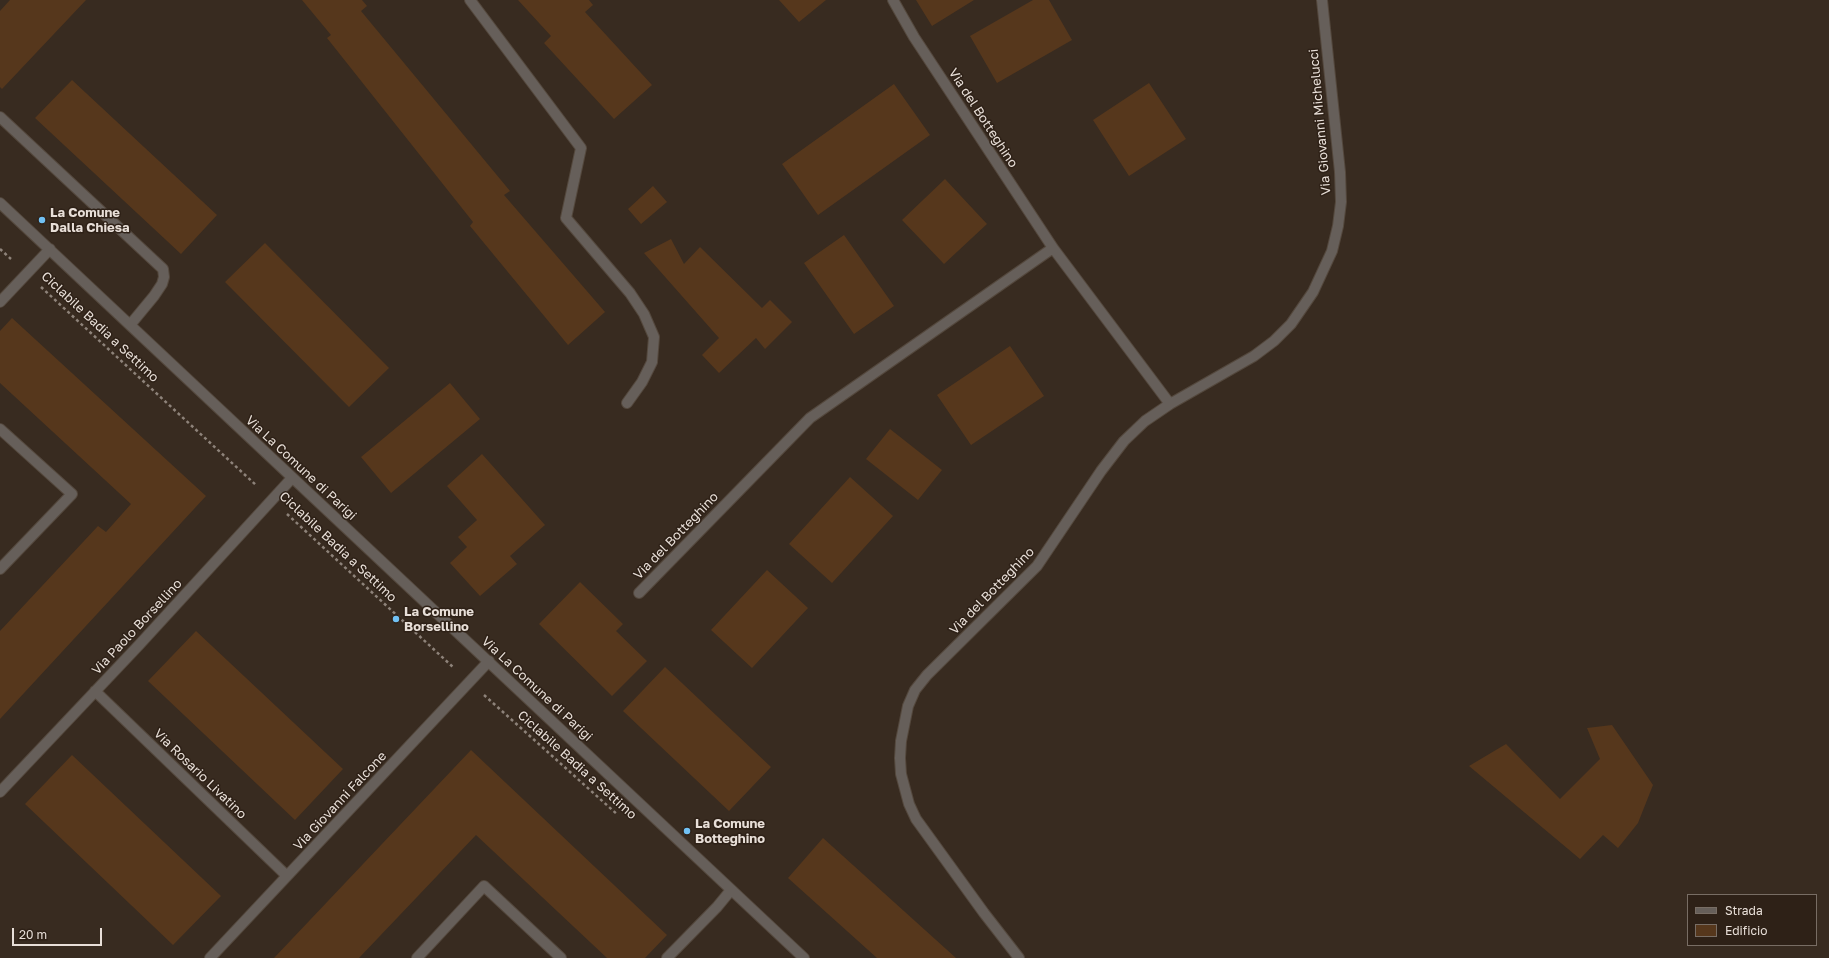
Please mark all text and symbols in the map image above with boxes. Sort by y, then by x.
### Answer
street label: Via Giovanni Michelucci [1306,48,1334,196]
street label: Via del Botteghino [945,65,1021,171]
place label: La Comune Dalla Chiesa [50,205,129,236]
marker: La Comune Dalla Chiesa [37,215,47,225]
street label: Ciclabile Badia a Settimo [38,268,162,386]
street label: Via La Comune di Parigi [242,412,360,524]
street label: Ciclabile Badia a Settimo [276,488,400,606]
street label: Via del Botteghino [630,489,722,583]
street label: Via del Botteghino [946,544,1038,638]
street label: Via Paolo Borsellino [89,576,185,678]
place label: La Comune Borsellino [404,604,474,635]
marker: La Comune Borsellino [391,614,401,624]
street label: Via La Comune di Parigi [478,633,596,745]
street label: Ciclabile Badia a Settimo [514,707,640,823]
street label: Via Rosario Livatino [150,726,250,822]
street label: Via Giovanni Falcone [290,748,390,854]
place label: La Comune Botteghino [695,816,765,847]
marker: La Comune Botteghino [682,826,692,836]
legend [1687,894,1817,946]
text: Strada [1725,903,1763,918]
scale bar [14,920,104,946]
text: Edificio [1725,923,1767,938]
text: 20 m [19,927,47,942]

